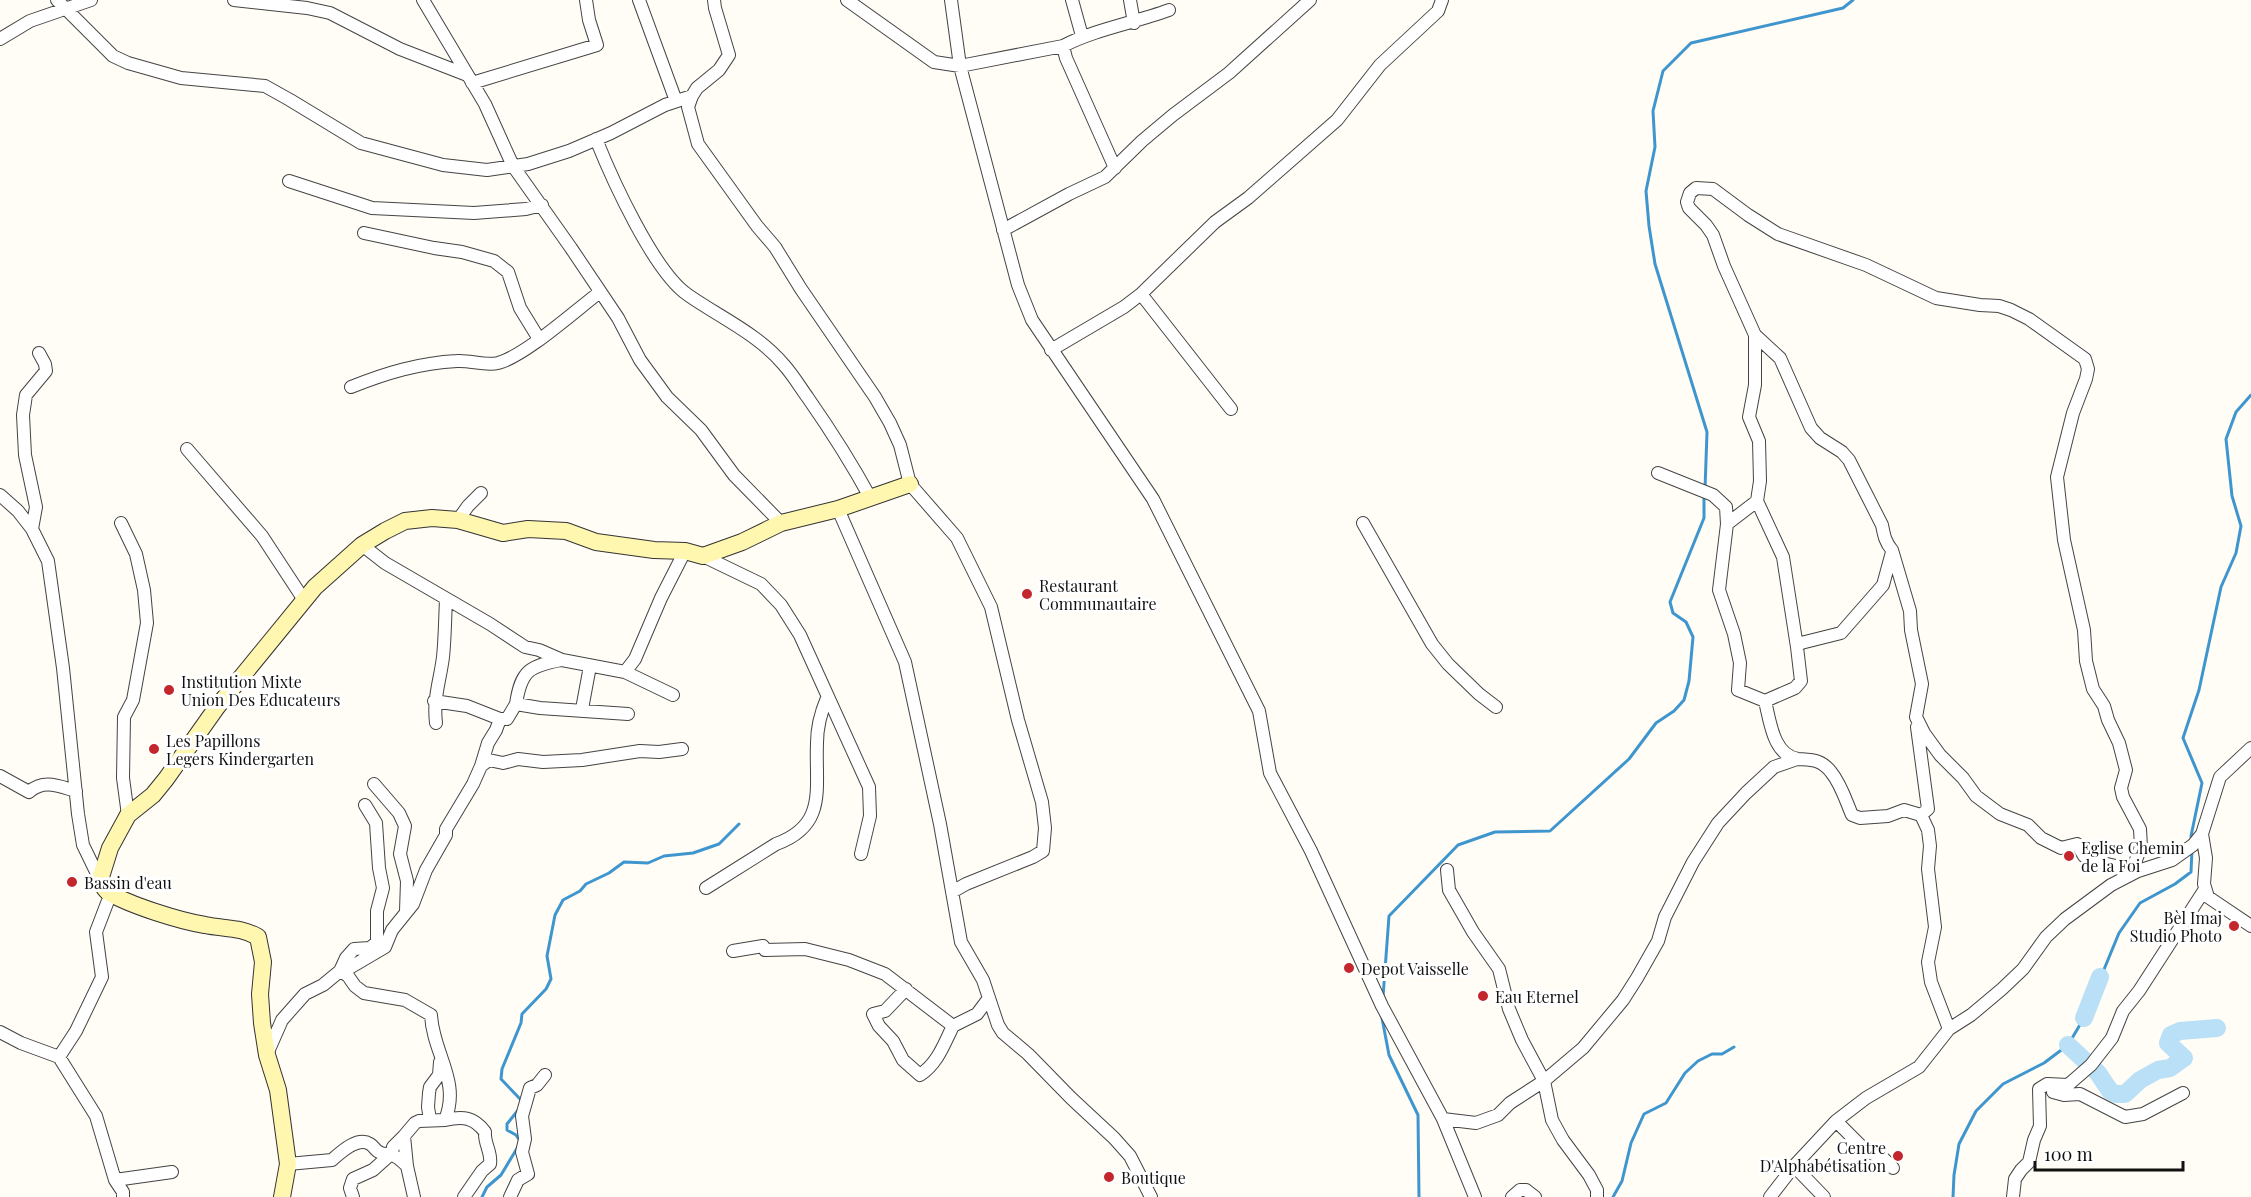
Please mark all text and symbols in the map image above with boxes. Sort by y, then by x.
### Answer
place label: Restaurant Communautaire [1039,575,1157,614]
marker: Restaurant Communautaire [1020,587,1034,601]
place label: Institution Mixte Union Des Educateurs [181,671,340,710]
marker: Institution Mixte Union Des Educateurs [162,683,176,697]
place label: Les Papillons Legers Kindergarten [166,730,315,769]
marker: Les Papillons Legers Kindergarten [147,742,161,756]
place label: Eglise Chemin de la Foi [2081,837,2185,876]
marker: Eglise Chemin de la Foi [2062,849,2076,863]
place label: Bassin d'eau [84,872,172,893]
marker: Bassin d'eau [65,875,79,889]
place label: Bèl Imaj Studio Photo [2130,907,2222,946]
marker: Bèl Imaj Studio Photo [2227,919,2241,933]
place label: Depot Vaisselle [1361,958,1469,979]
marker: Depot Vaisselle [1342,961,1356,975]
place label: Eau Eternel [1495,986,1579,1007]
marker: Eau Eternel [1476,989,1490,1003]
scale bar [2035,1134,2184,1172]
place label: Centre D'Alphabétisation [1760,1137,1886,1176]
text: 100 m [2044,1142,2093,1166]
marker: Centre D'Alphabétisation [1891,1149,1905,1163]
place label: Boutique [1121,1167,1186,1188]
marker: Boutique [1102,1170,1116,1184]

